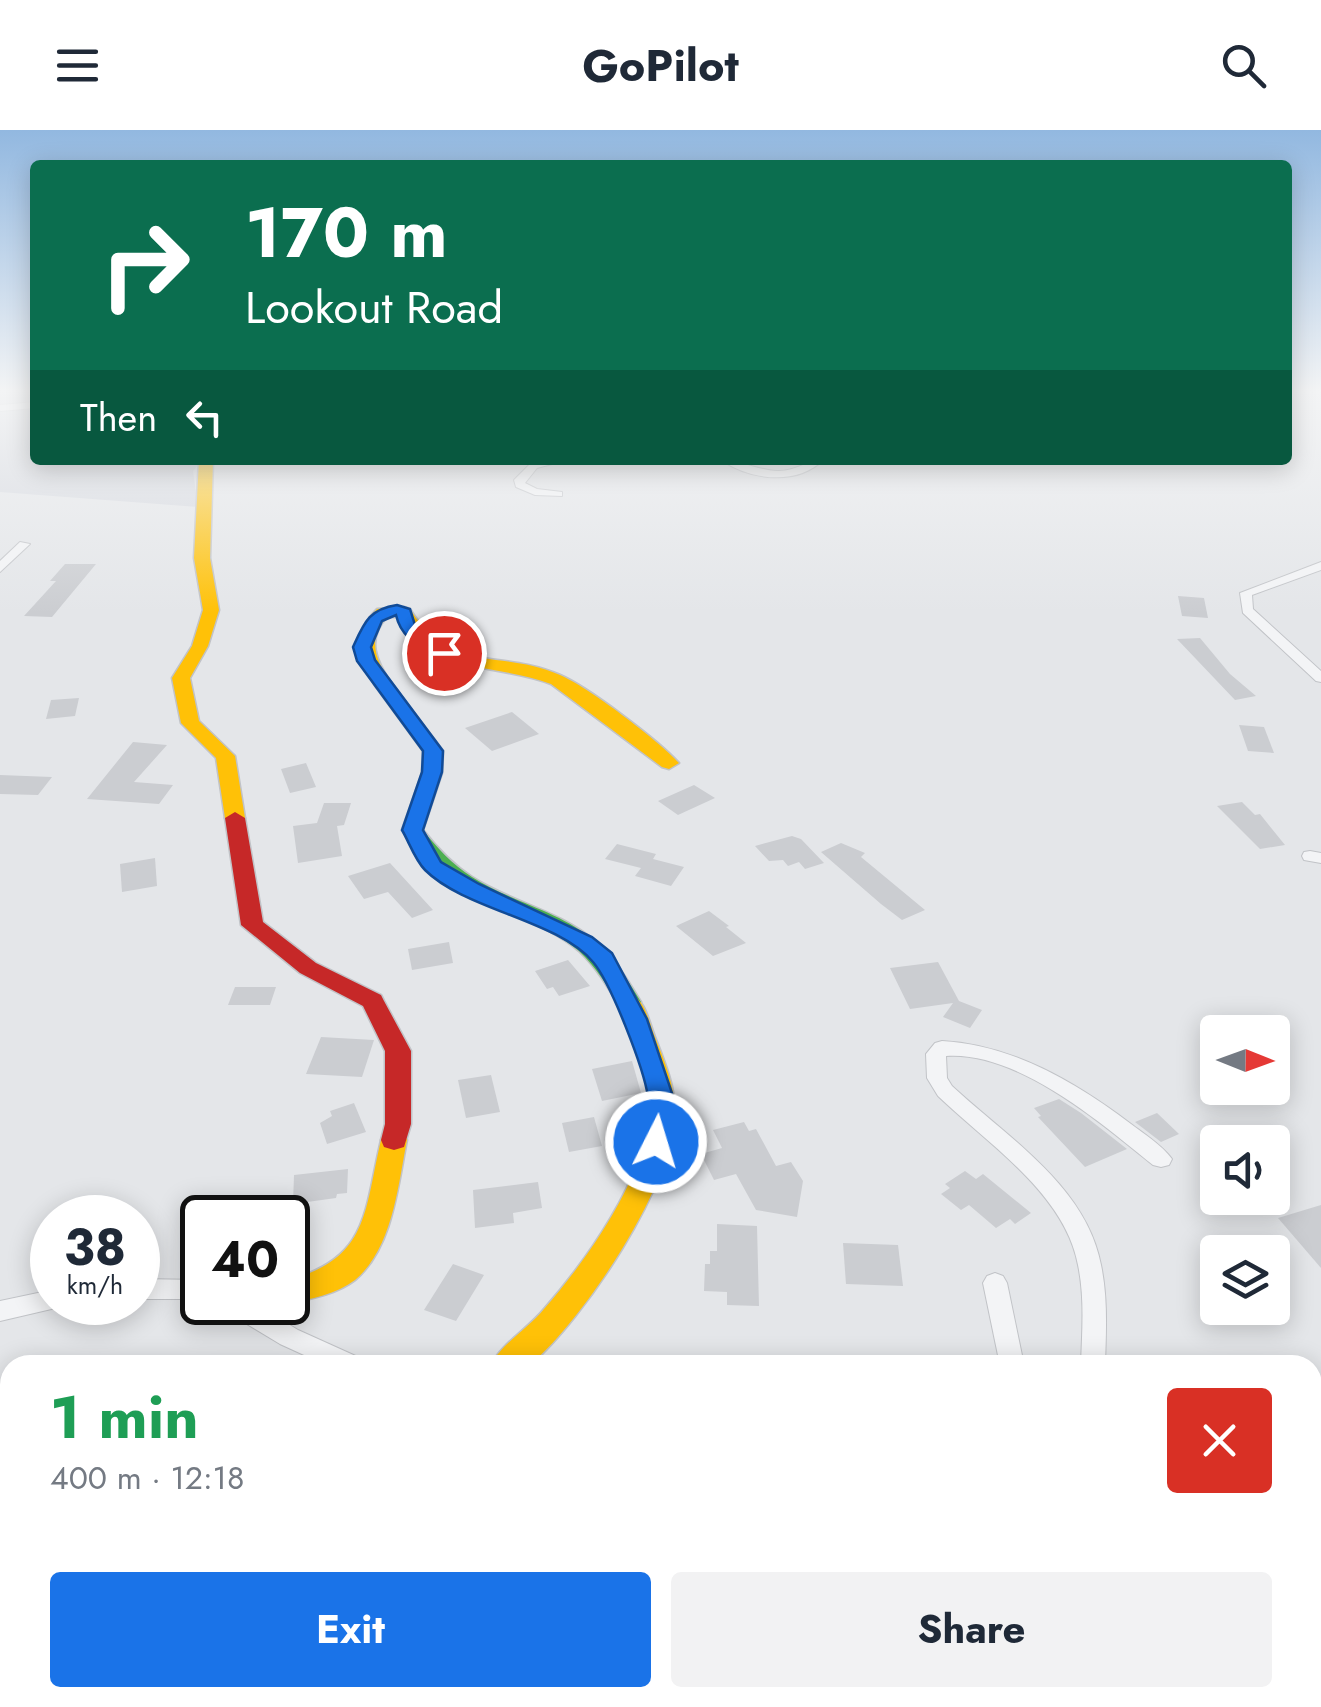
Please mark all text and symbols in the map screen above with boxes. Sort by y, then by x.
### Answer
text: GoPilot [582,33,739,98]
icon: menu [50,38,105,93]
icon: search [1216,38,1271,93]
text: 170 m [245,182,448,283]
icon: right [80,200,210,330]
text: Lookout Road [245,275,503,340]
text: Then [80,390,157,445]
icon: left [177,390,232,445]
pin [402,611,487,696]
icon: arrive [417,626,472,681]
north arrow [1200,1015,1290,1105]
map controls [1200,1015,1290,1325]
position arrow [604,1090,708,1194]
button: sound [1200,1125,1290,1215]
speed limit sign: 40 [180,1195,310,1325]
text: 38 [64,1211,126,1284]
button: layers [1200,1235,1290,1325]
text: km/h [67,1267,123,1303]
text: 1 min [50,1374,199,1461]
button: close [1167,1388,1272,1493]
text: 400 m · 12:18 [50,1455,245,1501]
button: Exit [50,1572,651,1687]
button: Share [671,1572,1272,1687]

